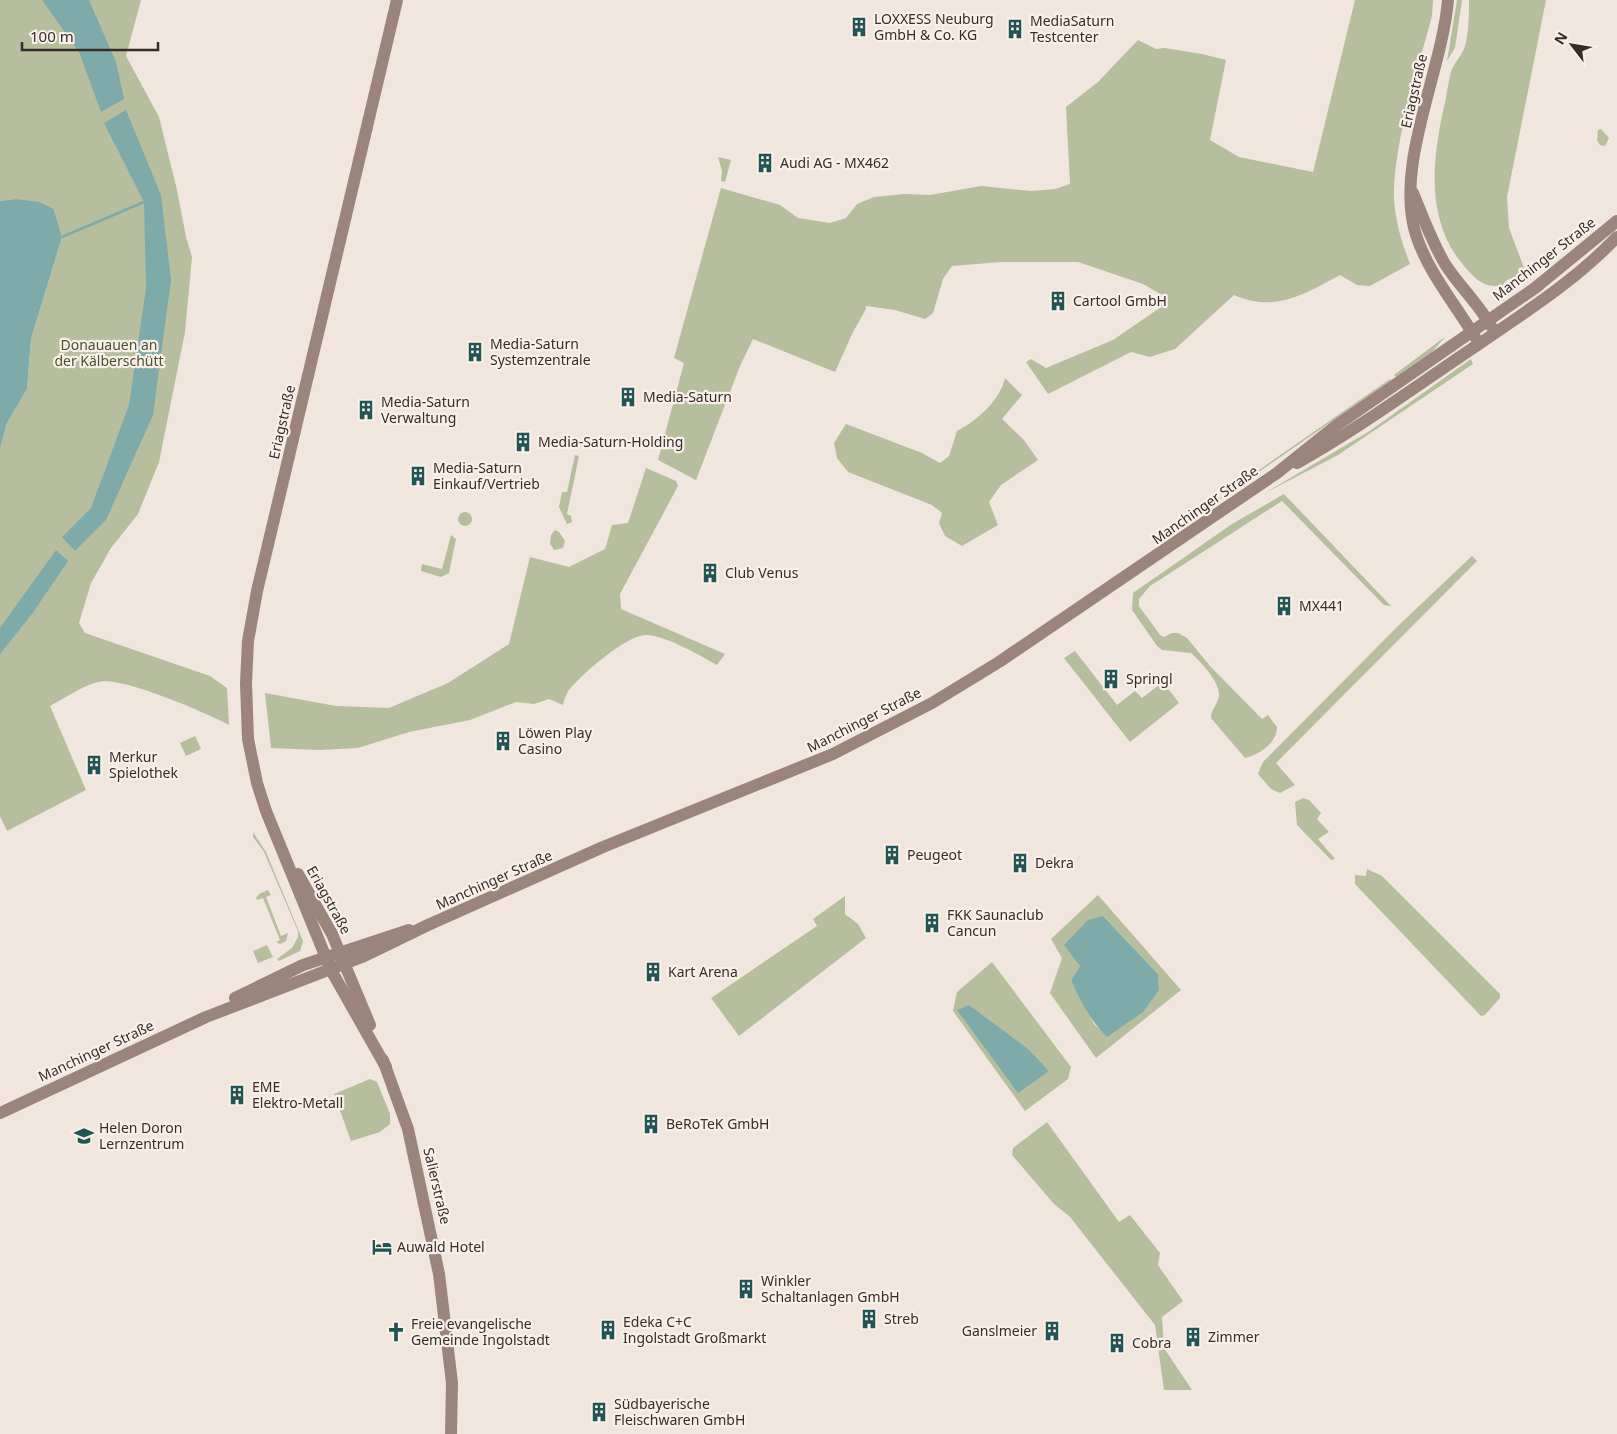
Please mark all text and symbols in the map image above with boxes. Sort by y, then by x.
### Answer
place label: LOXXESS Neuburg GmbH & Co. KG [874,9,994,44]
place label: MediaSaturn Testcenter [1030,11,1114,46]
building icon: LOXXESS Neuburg GmbH & Co. KG [848,16,870,38]
building icon: MediaSaturn Testcenter [1004,18,1026,40]
scale bar [22,20,159,52]
north arrow [1547,20,1597,70]
text: 100 m [30,26,74,46]
text: N [1549,28,1572,48]
street label: Eriagstraße [1396,52,1431,130]
building icon: Audi AG - MX462 [754,152,776,174]
place label: Audi AG - MX462 [780,153,889,172]
street label: Manchinger Straße [1488,212,1599,305]
building icon: Cartool GmbH [1047,290,1069,312]
place label: Cartool GmbH [1073,291,1167,310]
place label: Media-Saturn Systemzentrale [490,334,591,369]
park label: Donauauen an der Kälberschütt [54,335,164,370]
building icon: Media-Saturn Systemzentrale [464,341,486,363]
street label: Eriagstraße [264,383,299,461]
building icon: Media-Saturn [617,386,639,408]
place label: Media-Saturn [643,387,732,406]
place label: Media-Saturn Verwaltung [381,392,470,427]
building icon: Media-Saturn Verwaltung [355,399,377,421]
building icon: Media-Saturn-Holding [512,431,534,453]
place label: Media-Saturn-Holding [538,432,683,451]
place label: Media-Saturn Einkauf/Vertrieb [433,458,540,493]
street label: Manchinger Straße [1148,461,1262,548]
building icon: Media-Saturn Einkauf/Vertrieb [407,465,429,487]
building icon: Club Venus [699,562,721,584]
place label: Club Venus [725,563,799,582]
building icon: MX441 [1273,595,1295,617]
place label: MX441 [1299,596,1344,615]
building icon: Springl [1100,668,1122,690]
place label: Springl [1126,669,1173,688]
street label: Manchinger Straße [804,683,924,757]
place label: Löwen Play Casino [518,723,593,758]
building icon: Löwen Play Casino [492,730,514,752]
place label: Merkur Spielothek [109,747,178,782]
building icon: Merkur Spielothek [83,754,105,776]
building icon: Peugeot [881,844,903,866]
street label: Manchinger Straße [433,845,555,914]
place label: Peugeot [907,845,962,864]
building icon: Dekra [1009,852,1031,874]
place label: Dekra [1035,853,1074,872]
street label: Eriagstraße [303,862,356,937]
place label: FKK Saunaclub Cancun [947,905,1044,940]
building icon: FKK Saunaclub Cancun [921,912,943,934]
building icon: Kart Arena [642,961,664,983]
place label: Kart Arena [668,962,738,981]
street label: Manchinger Straße [35,1015,157,1086]
place label: EME Elektro-Metall [252,1077,343,1112]
building icon: EME Elektro-Metall [226,1084,248,1106]
building icon: BeRoTeK GmbH [640,1113,662,1135]
place label: BeRoTeK GmbH [666,1114,769,1133]
place label: Helen Doron Lernzentrum [99,1118,184,1153]
school or university icon: Helen Doron Lernzentrum [73,1125,95,1147]
street label: Salierstraße [419,1146,456,1226]
hotel icon: Auwald Hotel [371,1236,393,1258]
place label: Auwald Hotel [397,1237,485,1256]
place label: Winkler Schaltanlagen GmbH [761,1271,900,1306]
building icon: Winkler Schaltanlagen GmbH [735,1278,757,1300]
building icon: Streb [858,1308,880,1330]
place label: Streb [884,1309,919,1328]
place label: Edeka C+C Ingolstadt Großmarkt [623,1312,766,1347]
place label: Freie evangelische Gemeinde Ingolstadt [411,1314,550,1349]
building icon: Edeka C+C Ingolstadt Großmarkt [597,1319,619,1341]
building icon: Ganslmeier [1041,1320,1063,1342]
church icon: Freie evangelische Gemeinde Ingolstadt [385,1321,407,1343]
place label: Ganslmeier [962,1321,1037,1340]
building icon: Zimmer [1182,1326,1204,1348]
place label: Zimmer [1208,1327,1260,1346]
building icon: Cobra [1106,1332,1128,1354]
place label: Cobra [1132,1333,1171,1352]
place label: Südbayerische Fleischwaren GmbH [614,1394,745,1429]
building icon: Südbayerische Fleischwaren GmbH [588,1401,610,1423]

